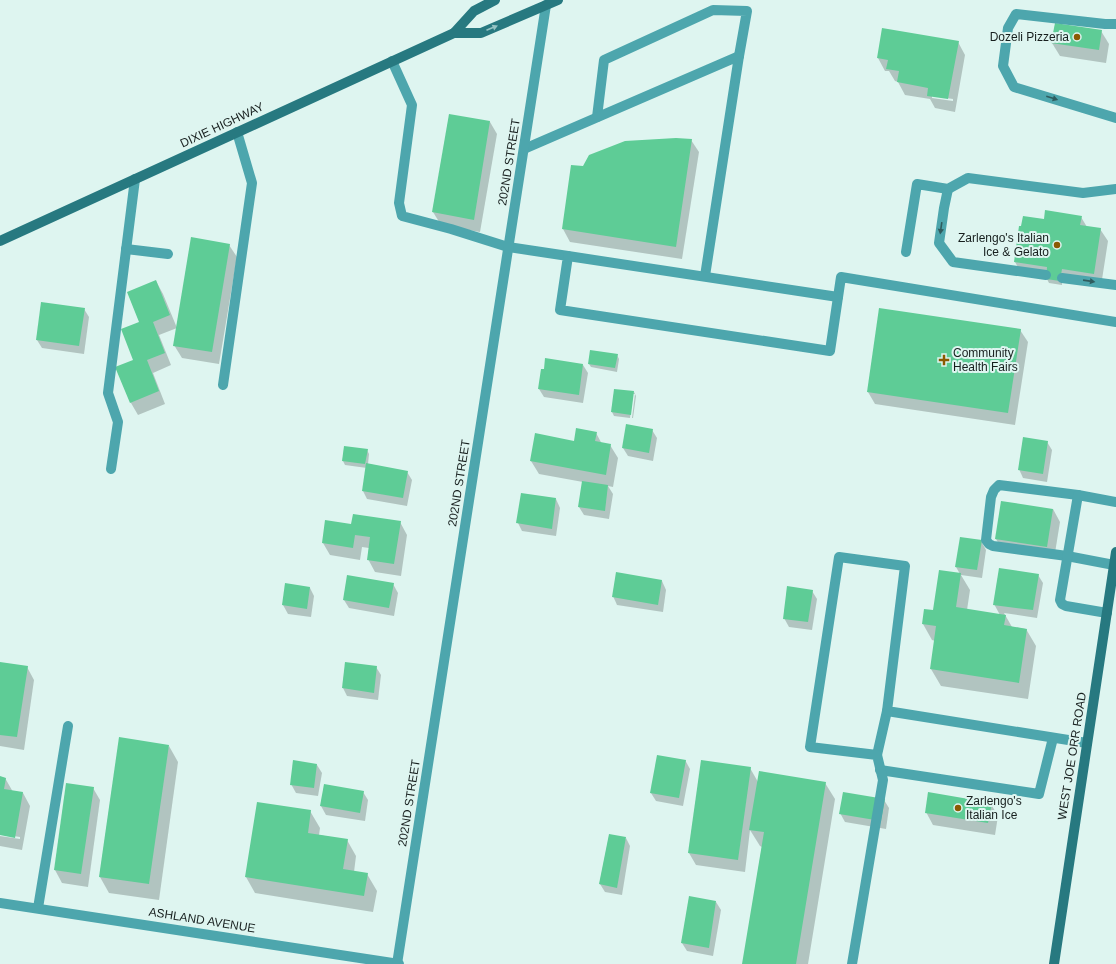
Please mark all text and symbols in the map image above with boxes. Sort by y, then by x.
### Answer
one-way arrow [487,24,499,30]
place label: Dozeli Pizzeria [990,30,1069,44]
marker: Dozeli Pizzeria [1072,32,1082,42]
one-way arrow [1046,95,1058,101]
street label: DIXIE HIGHWAY [178,99,266,151]
street label: 202ND STREET [495,117,523,207]
one-way arrow [938,222,944,234]
place label: Zarlengo's Italian Ice & Gelato [958,231,1049,259]
marker: Zarlengo's Italian Ice & Gelato [1052,240,1062,250]
one-way arrow [1083,278,1095,284]
place label: Community Health Fairs [953,346,1018,374]
marker: Community Health Fairs [938,354,950,366]
street label: 202ND STREET [445,438,473,528]
street label: WEST JOE ORR ROAD [1055,691,1089,821]
street label: 202ND STREET [395,758,423,848]
place label: Zarlengo's Italian Ice [966,794,1022,822]
marker: Zarlengo's Italian Ice [953,803,963,813]
street label: ASHLAND AVENUE [148,905,256,935]

